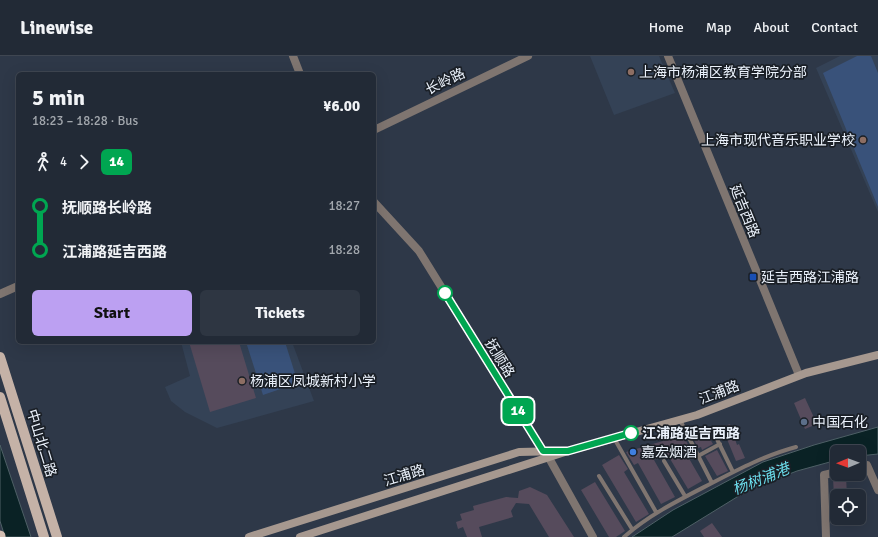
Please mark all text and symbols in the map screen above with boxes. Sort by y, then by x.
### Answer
text: Linewise [20,16,93,40]
text: Home [649,19,684,36]
text: Map [706,19,731,36]
text: About [753,19,789,36]
text: Contact [811,19,858,36]
place label: 上海市杨浦区教育学院分部 [639,64,807,81]
street label: 长岭路 [423,65,468,98]
marker: 上海市杨浦区教育学院分部 [626,67,636,77]
text: 5 min [32,84,85,111]
text: ¥6.00 [323,97,360,115]
text: 18:23 – 18:28 · Bus [32,113,138,129]
place label: 上海市现代音乐职业学校 [701,132,855,149]
marker: 上海市现代音乐职业学校 [858,135,868,145]
icon: walk [32,151,54,173]
icon: forward [73,151,95,173]
text: 14 [109,153,124,170]
text: 4 [60,154,67,170]
street label: 延吉西路 [726,182,763,240]
text: 18:27 [328,198,360,214]
text: 抚顺路长岭路 [62,199,152,217]
text: 18:28 [328,242,360,258]
text: 江浦路延吉西路 [62,243,167,261]
place label: 延吉西路江浦路 [761,269,859,286]
marker: 延吉西路江浦路 [748,272,758,282]
unlabelled marker [437,285,453,301]
button: Start [32,290,192,336]
button: Tickets [200,290,360,336]
street label: 抚顺路 [481,336,518,381]
place label: 杨浦区凤城新村小学 [250,373,376,390]
marker: 杨浦区凤城新村小学 [237,376,247,386]
street label: 江浦路 [697,377,742,408]
line badge: 14 [500,398,536,424]
text: 14 [510,402,526,419]
street label: 中山北二路 [23,407,60,479]
place label: 中国石化 [812,414,868,431]
marker: 中国石化 [799,417,809,427]
marker: 江浦路延吉西路 [623,425,639,441]
place label: 江浦路延吉西路 [642,425,740,442]
place label: 嘉宏烟酒 [641,444,697,461]
north arrow [830,445,866,481]
map controls [830,445,866,525]
marker: 嘉宏烟酒 [628,447,638,457]
water label: 杨树浦港 [730,459,794,499]
street label: 江浦路 [382,461,427,490]
button: locate [830,489,866,525]

